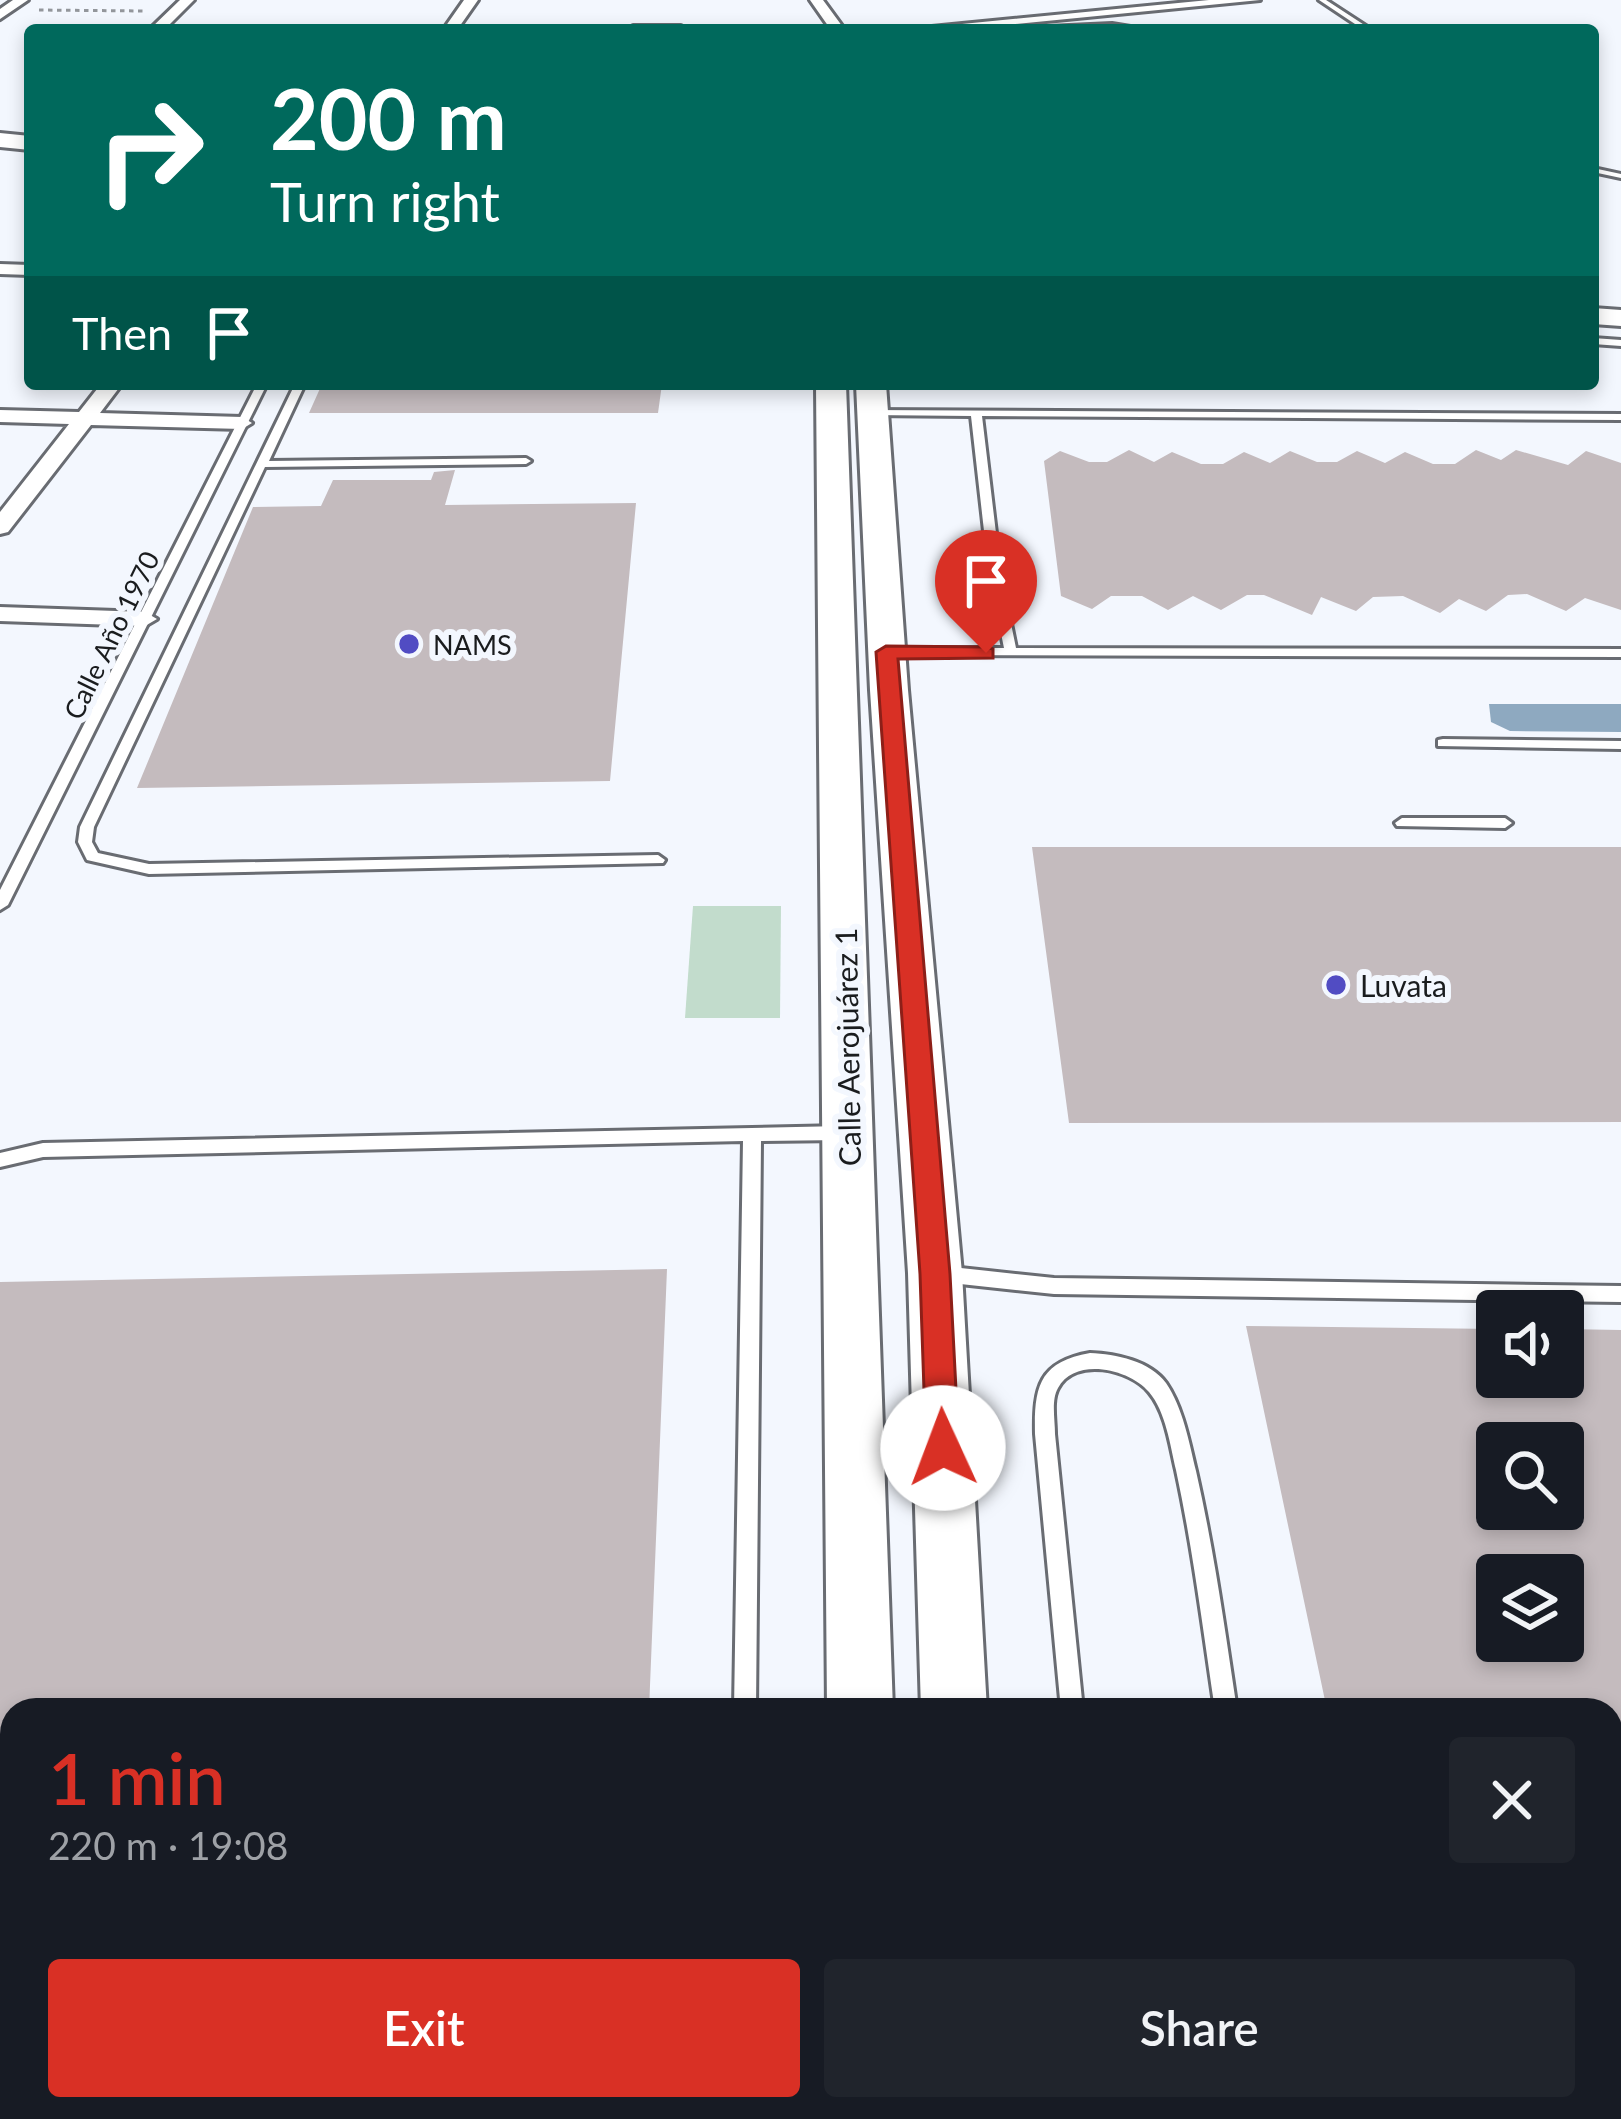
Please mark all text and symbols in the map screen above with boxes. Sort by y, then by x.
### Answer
text: 200 m [270,67,507,168]
icon: right [72,72,228,228]
text: Turn right [270,169,500,234]
icon: arrive [196,300,262,366]
text: Then [72,306,172,360]
pin [935,530,1037,653]
street label: Calle Año 1970 [56,546,166,724]
icon: arrive [953,548,1019,614]
place label: NAMS [433,628,512,661]
marker: NAMS [396,631,422,657]
street label: Calle Aerojuárez 1 [827,928,867,1166]
place label: Luvata [1360,967,1447,1003]
marker: Luvata [1323,972,1349,998]
map controls [1476,1290,1584,1662]
button: sound [1476,1290,1584,1398]
position arrow [880,1385,1006,1511]
button: search [1476,1422,1584,1530]
button: layers [1476,1554,1584,1662]
text: 1 min [48,1734,226,1820]
button: close [1449,1737,1575,1863]
text: 220 m · 19:08 [48,1822,288,1868]
button: Exit [48,1959,800,2097]
button: Share [824,1959,1575,2097]

